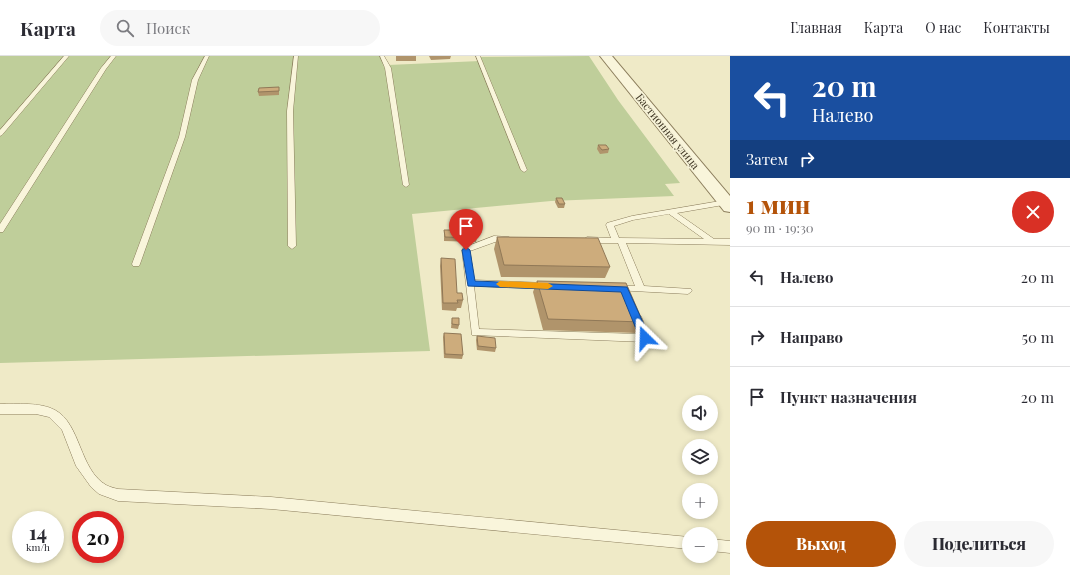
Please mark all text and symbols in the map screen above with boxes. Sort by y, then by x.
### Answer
search box [100,10,380,46]
text: Карта [20,15,76,41]
icon: search [114,17,136,39]
text: Поиск [146,18,190,38]
text: Главная [790,18,842,37]
text: Карта [864,18,903,37]
text: О нас [925,18,961,37]
text: Контакты [983,18,1050,37]
text: 20 m [812,67,877,104]
icon: left [746,72,798,124]
street label: Бастионная улица [633,90,704,173]
text: Налево [812,103,873,127]
icon: right [796,148,818,170]
text: Затем [746,149,788,169]
text: 1 мин [746,188,810,220]
button: close [1012,191,1054,233]
pin [449,209,483,250]
icon: arrive [455,215,477,237]
text: 90 m · 19:30 [746,219,814,236]
icon: left [746,266,768,288]
text: Налево [780,267,833,287]
text: 20 m [1021,267,1054,287]
position arrow [624,317,666,359]
icon: right [746,326,768,348]
text: Направо [780,327,843,347]
text: 50 m [1022,327,1054,347]
icon: arrive [746,386,768,408]
text: Пункт назначения [780,387,917,407]
text: 20 m [1021,387,1054,407]
map controls [682,395,718,563]
button: sound [682,395,718,431]
button: layers [682,439,718,475]
button: + [682,483,718,519]
speed limit sign: 20 [72,511,124,563]
text: 14 [29,518,47,545]
button: Выход [746,521,896,567]
button: Поделиться [904,521,1054,567]
button: − [682,527,718,563]
text: km/h [26,540,50,554]

